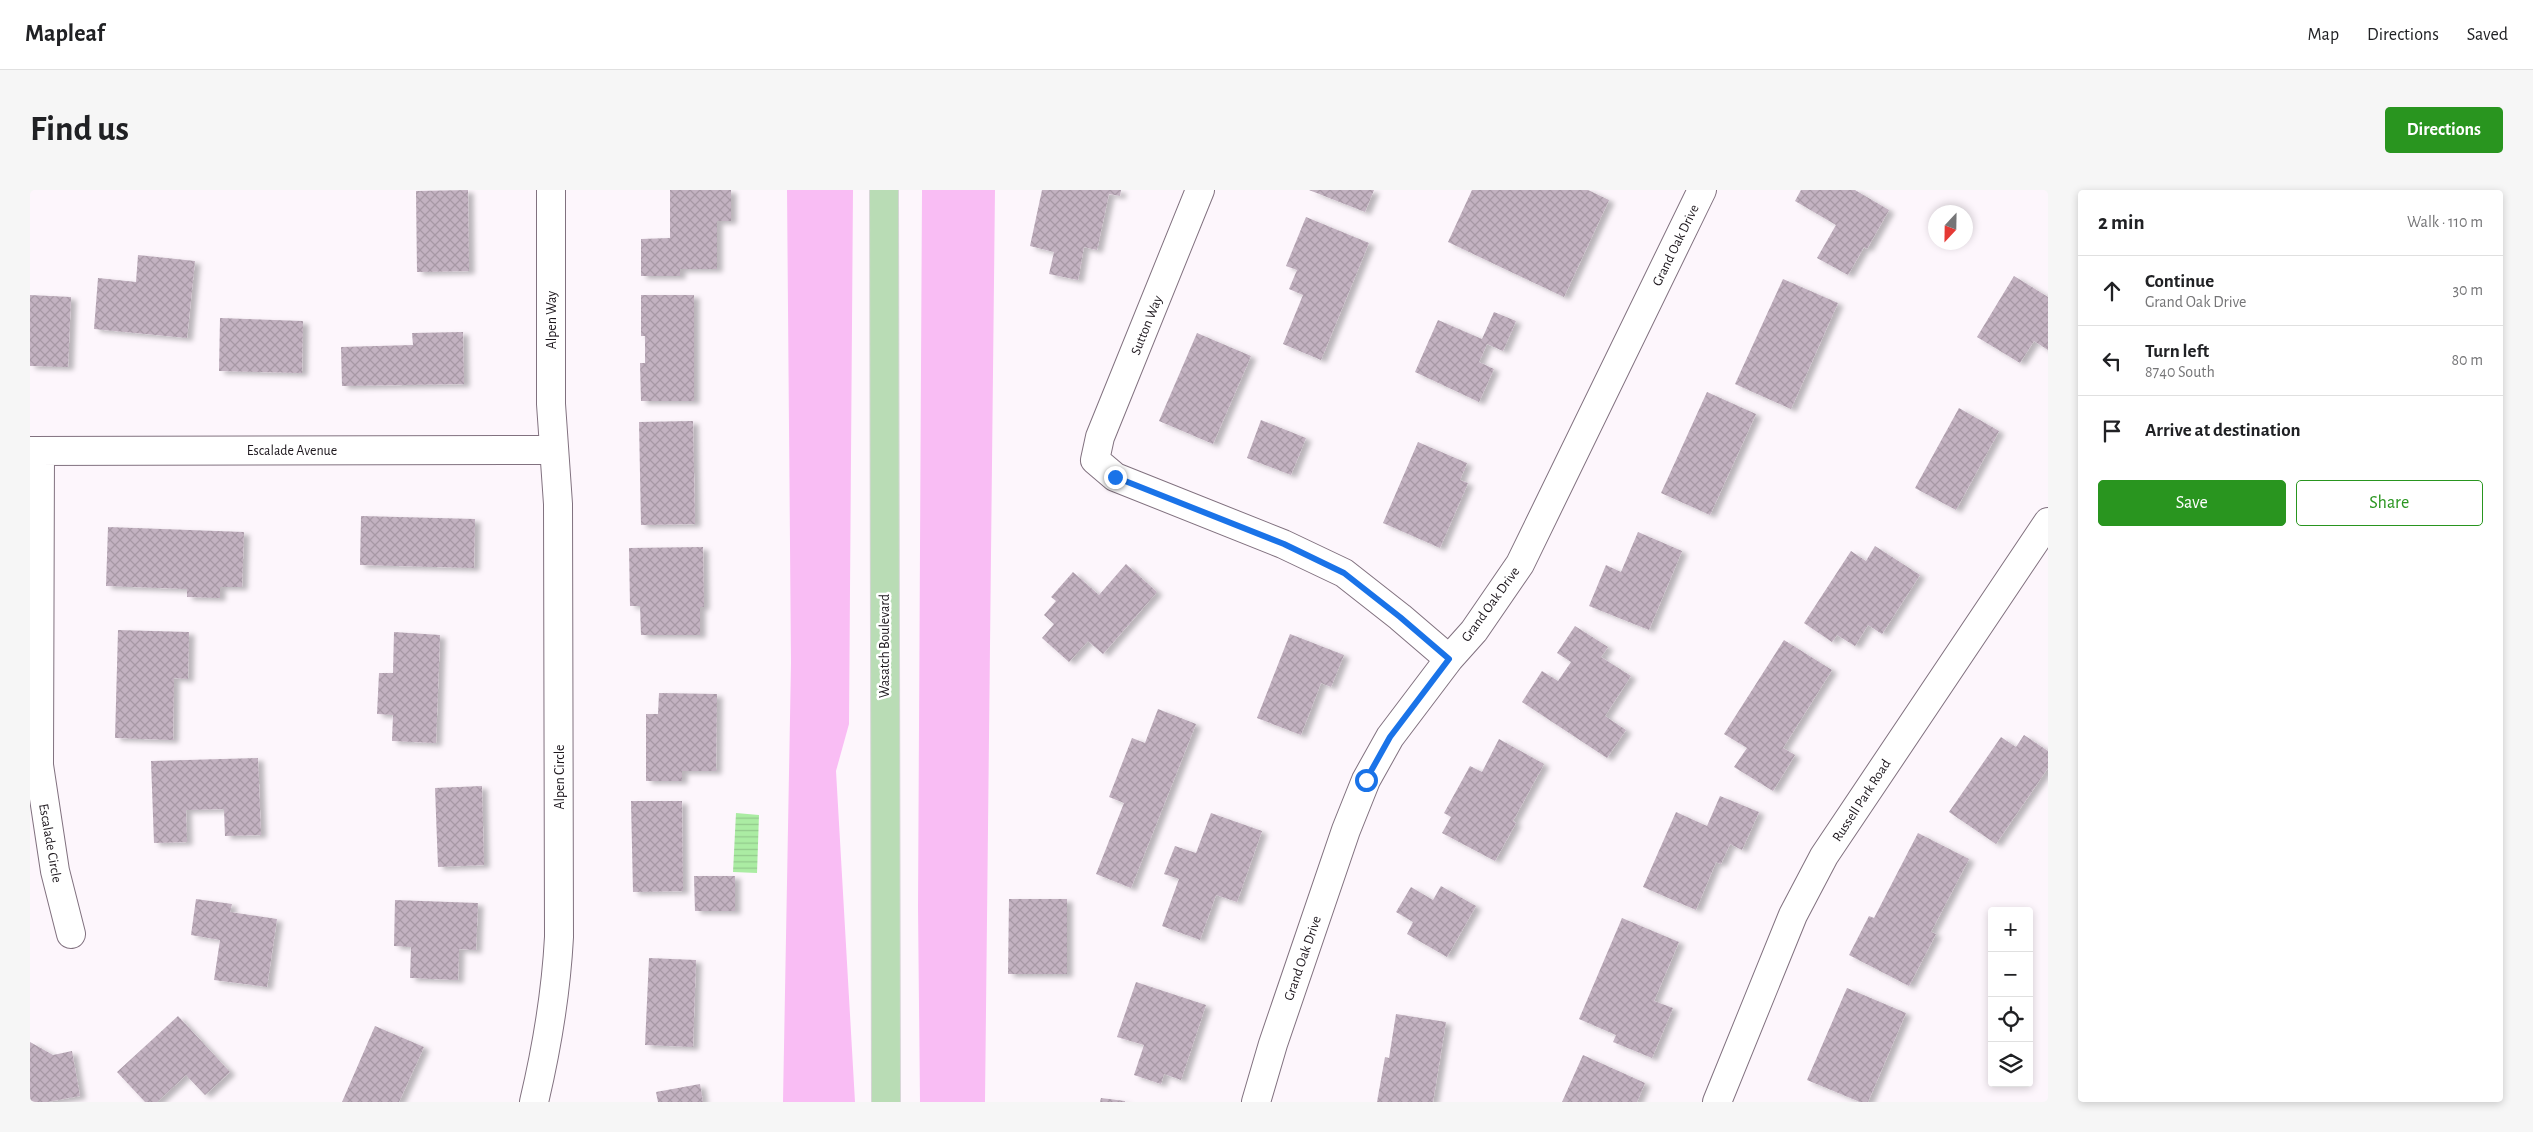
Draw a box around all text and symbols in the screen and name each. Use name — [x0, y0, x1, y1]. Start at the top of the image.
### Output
text: Mapleaf — [25, 22, 105, 46]
text: Map — [2308, 26, 2339, 44]
text: Directions — [2367, 26, 2439, 44]
text: Saved — [2467, 26, 2508, 44]
button: Directions — [2385, 107, 2503, 153]
text: Find us — [30, 112, 129, 147]
street label: Grand Oak Drive — [1650, 202, 1702, 288]
north arrow — [1928, 205, 1973, 250]
text: 2 min — [2098, 212, 2145, 233]
text: Walk · 110 m — [2407, 214, 2483, 230]
text: Continue — [2145, 272, 2214, 291]
icon: ahead — [2098, 277, 2126, 305]
text: 30 m — [2453, 282, 2483, 298]
street label: Alpen Way — [545, 291, 559, 349]
street label: Sutton Way — [1129, 294, 1165, 357]
text: Grand Oak Drive — [2145, 294, 2246, 310]
text: Turn left — [2145, 342, 2209, 361]
icon: left — [2098, 347, 2126, 375]
text: 80 m — [2452, 352, 2483, 368]
text: 8740 South — [2145, 364, 2215, 380]
icon: arrive — [2098, 417, 2126, 445]
text: Arrive at destination — [2145, 421, 2301, 440]
street label: Escalade Avenue — [247, 444, 337, 458]
route end — [1104, 466, 1127, 489]
button: Save — [2098, 480, 2286, 526]
button: Share — [2296, 480, 2483, 526]
street label: Grand Oak Drive — [1459, 565, 1523, 645]
street label: Wasatch Boulevard — [878, 594, 892, 698]
street label: Alpen Circle — [553, 744, 567, 810]
street label: Russell Park Road — [1830, 757, 1894, 844]
route start — [1355, 769, 1378, 792]
street label: Escalade Circle — [36, 803, 64, 884]
map controls — [1988, 907, 2033, 1087]
button: + — [1988, 907, 2033, 952]
street label: Grand Oak Drive — [1282, 914, 1324, 1003]
button: − — [1988, 952, 2033, 997]
button: locate — [1988, 997, 2033, 1042]
button: layers — [1988, 1042, 2033, 1087]

